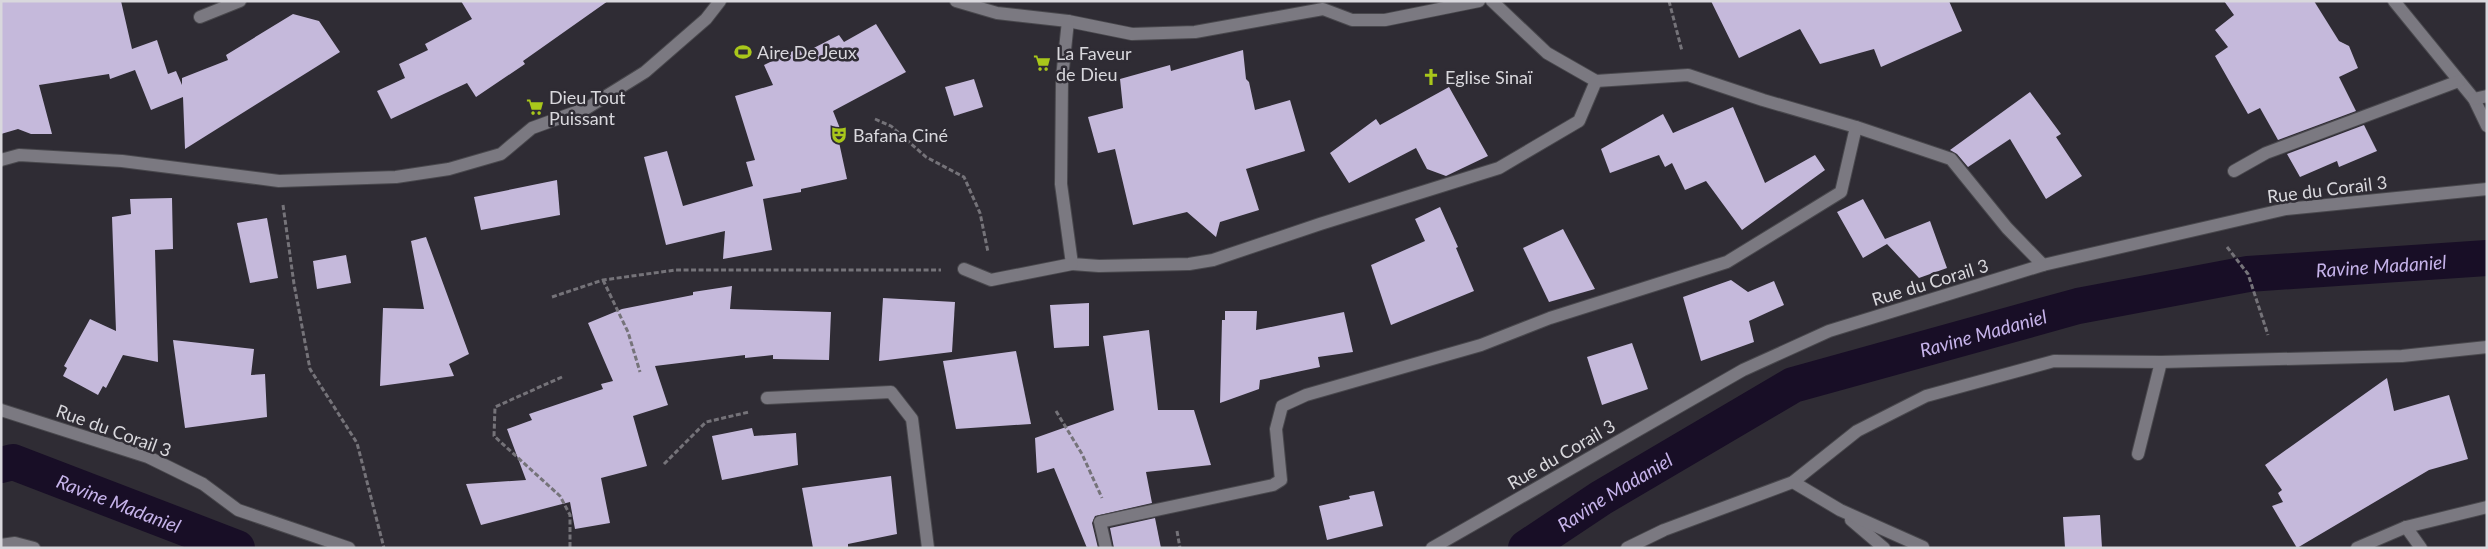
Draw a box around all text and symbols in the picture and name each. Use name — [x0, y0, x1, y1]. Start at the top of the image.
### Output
place label: Aire De Jeux — [757, 41, 857, 63]
sports icon: Aire De Jeux — [733, 42, 753, 62]
place label: La Faveur de Dieu — [1056, 42, 1132, 85]
supermarket icon: La Faveur de Dieu — [1032, 53, 1052, 73]
place label: Eglise Sinaï — [1445, 66, 1533, 88]
church icon: Eglise Sinaï — [1421, 67, 1441, 87]
place label: Dieu Tout Puissant — [549, 86, 626, 129]
supermarket icon: Dieu Tout Puissant — [525, 97, 545, 117]
place label: Bafana Ciné — [853, 124, 948, 146]
theatre icon: Bafana Ciné — [829, 125, 849, 145]
street label: Rue du Corail 3 — [2266, 171, 2388, 207]
water label: Ravine Madaniel — [2315, 249, 2447, 281]
street label: Rue du Corail 3 — [1869, 254, 1991, 310]
water label: Ravine Madaniel — [1917, 304, 2049, 361]
street label: Rue du Corail 3 — [53, 399, 175, 461]
street label: Rue du Corail 3 — [1503, 414, 1619, 494]
water label: Ravine Madaniel — [1553, 447, 1676, 536]
water label: Ravine Madaniel — [54, 469, 184, 537]

